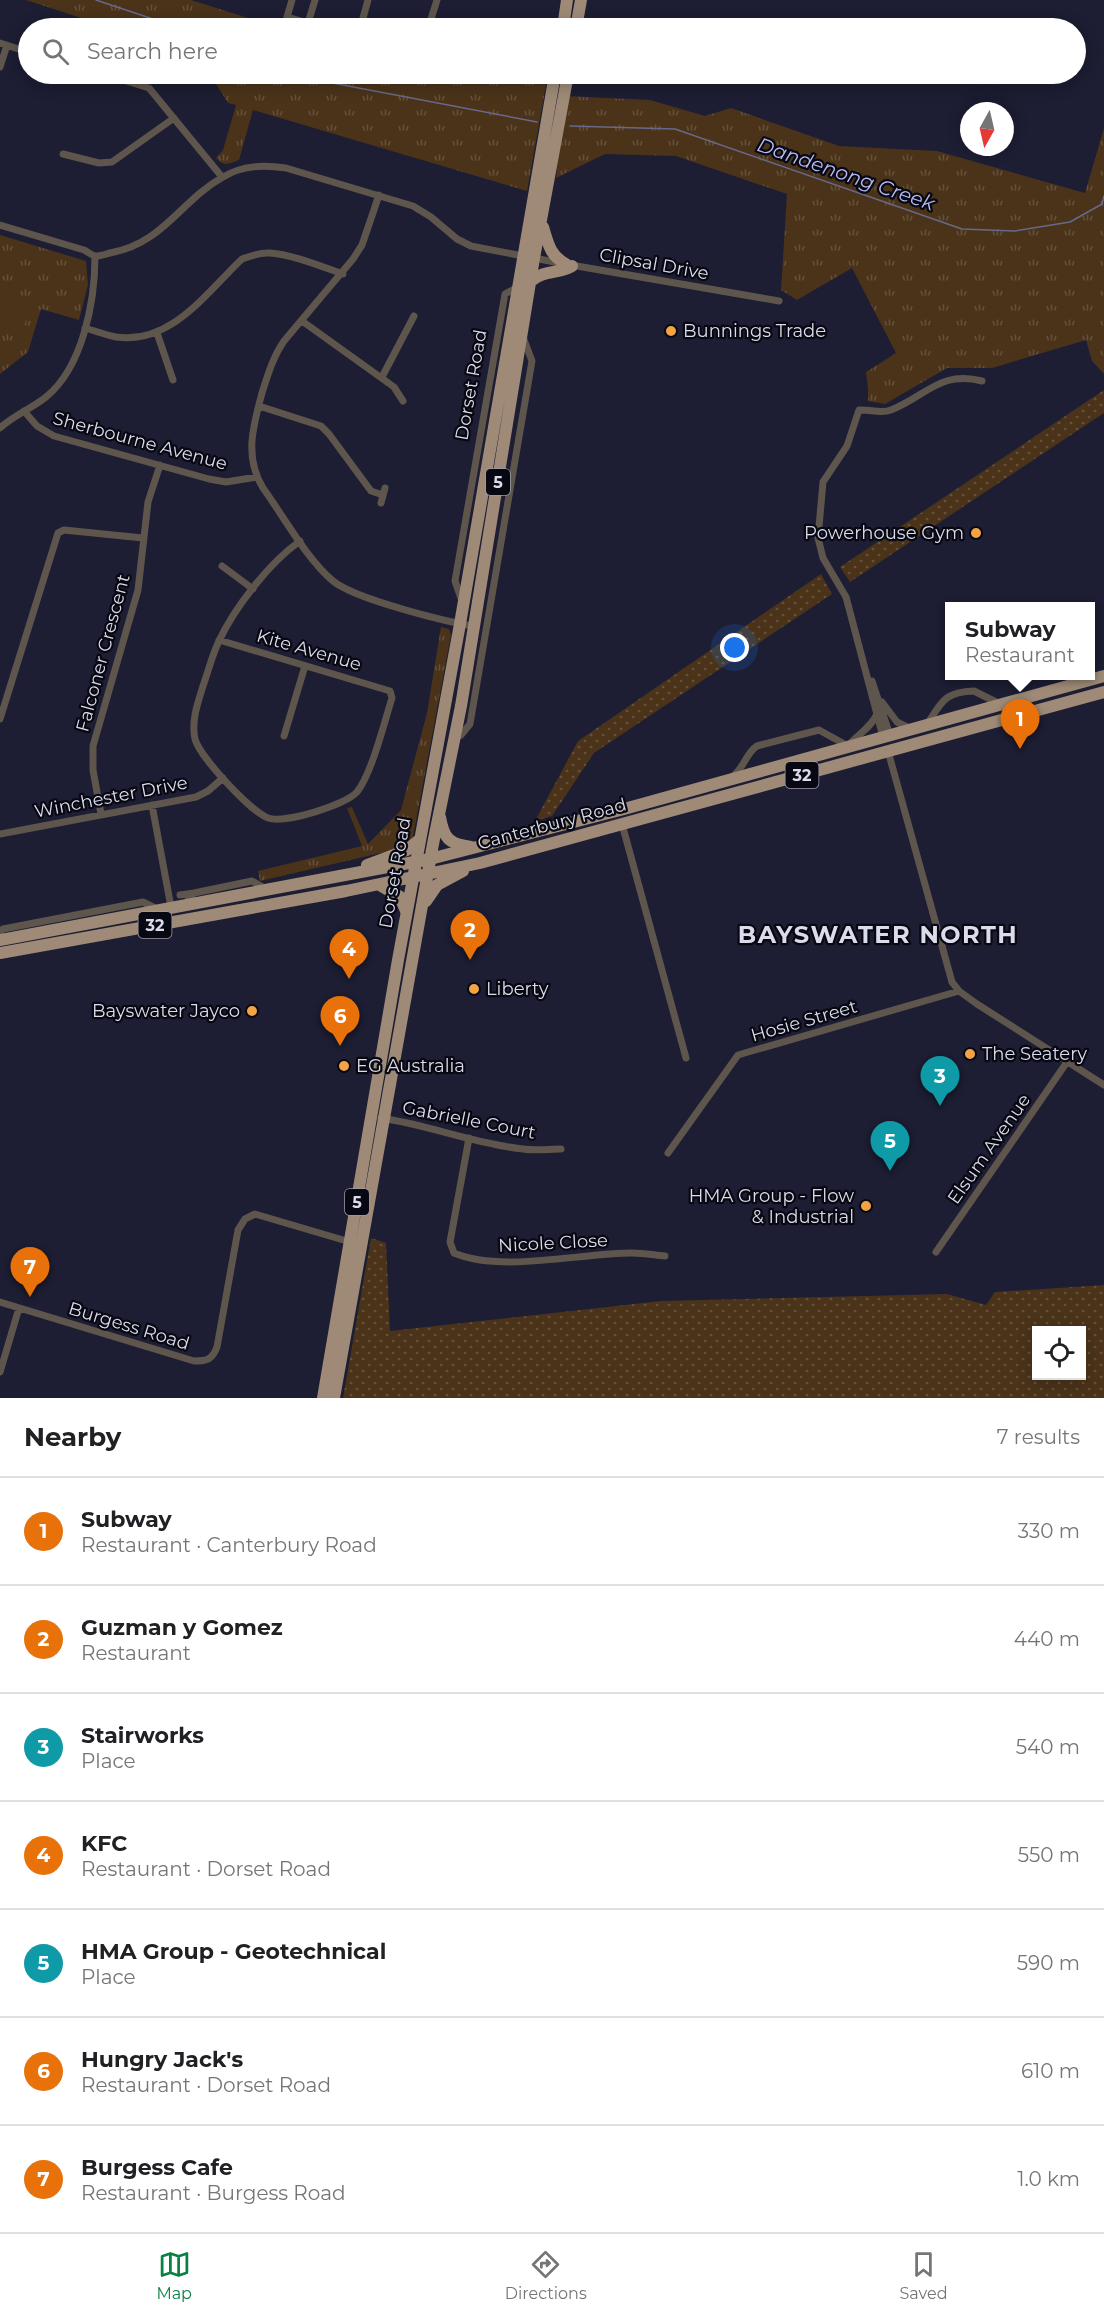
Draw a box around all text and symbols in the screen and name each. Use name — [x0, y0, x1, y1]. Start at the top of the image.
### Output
search box — [18, 18, 1086, 84]
icon: search — [39, 35, 72, 68]
text: Search here — [87, 38, 218, 65]
north arrow — [960, 102, 1014, 156]
water label: Dandenong Creek — [754, 132, 939, 216]
street label: Clipsal Drive — [598, 244, 711, 284]
place label: Bunnings Trade — [683, 320, 826, 342]
marker: Bunnings Trade — [664, 324, 678, 338]
street label: Dorset Road — [450, 328, 492, 442]
street label: Sherbourne Avenue — [50, 407, 230, 475]
road number: 5 — [486, 469, 510, 495]
place label: Powerhouse Gym — [804, 522, 964, 544]
marker: Powerhouse Gym — [969, 526, 983, 540]
street label: Falconer Crescent — [71, 572, 135, 734]
popup — [945, 602, 1095, 680]
text: Subway — [965, 616, 1056, 643]
street label: Kite Avenue — [254, 625, 364, 675]
your location — [720, 633, 749, 662]
text: Restaurant — [965, 643, 1075, 667]
pin: 1 — [1000, 700, 1040, 749]
road number: 32 — [786, 762, 818, 788]
street label: Winchester Drive — [33, 771, 190, 823]
street label: Canterbury Road — [475, 794, 629, 854]
street label: Dorset Road — [374, 816, 416, 930]
pin: 2 — [450, 910, 490, 960]
road number: 32 — [138, 912, 172, 938]
district label: BAYSWATER NORTH — [738, 920, 1018, 949]
pin: 4 — [330, 930, 368, 979]
place label: Liberty — [486, 978, 549, 1000]
marker: Liberty — [467, 982, 481, 996]
street label: Hosie Street — [748, 995, 860, 1047]
pin: 6 — [320, 996, 360, 1046]
place label: Bayswater Jayco — [92, 1000, 240, 1022]
marker: Bayswater Jayco — [245, 1004, 259, 1018]
place label: The Seatery — [982, 1043, 1087, 1065]
marker: The Seatery — [963, 1047, 977, 1061]
place label: EG Australia — [356, 1055, 465, 1077]
pin: 3 — [920, 1056, 960, 1106]
marker: EG Australia — [337, 1059, 351, 1073]
street label: Elsum Avenue — [943, 1090, 1035, 1208]
street label: Gabrielle Court — [400, 1096, 538, 1144]
pin: 5 — [870, 1122, 910, 1171]
place label: HMA Group - Flow & Industrial — [689, 1185, 854, 1228]
road number: 5 — [345, 1189, 369, 1215]
marker: HMA Group - Flow & Industrial — [859, 1199, 873, 1213]
street label: Nicole Close — [498, 1229, 608, 1257]
pin: 7 — [10, 1248, 50, 1297]
street label: Burgess Road — [66, 1297, 192, 1355]
map controls — [1032, 1326, 1086, 1380]
button: locate — [1032, 1326, 1086, 1380]
text: Nearby — [24, 1421, 121, 1453]
text: 7 results — [997, 1425, 1080, 1449]
text: Subway — [81, 1506, 172, 1533]
text: 1 — [40, 1519, 47, 1543]
text: 330 m — [1018, 1519, 1080, 1543]
text: Restaurant · Canterbury Road — [81, 1533, 377, 1557]
text: Guzman y Gomez — [81, 1614, 283, 1641]
text: 2 — [38, 1627, 49, 1651]
text: 440 m — [1014, 1627, 1080, 1651]
text: Restaurant — [81, 1641, 191, 1665]
text: Stairworks — [81, 1722, 204, 1749]
text: 3 — [38, 1735, 49, 1759]
text: 540 m — [1016, 1735, 1080, 1759]
text: Place — [81, 1749, 136, 1773]
text: KFC — [81, 1830, 127, 1857]
text: 4 — [37, 1843, 50, 1867]
text: 550 m — [1018, 1843, 1080, 1867]
text: Restaurant · Dorset Road — [81, 1857, 331, 1881]
text: HMA Group - Geotechnical — [81, 1938, 386, 1965]
text: 5 — [38, 1951, 49, 1975]
text: 590 m — [1017, 1951, 1080, 1975]
text: Place — [81, 1965, 136, 1989]
text: Hungry Jack's — [81, 2046, 243, 2073]
text: 6 — [37, 2059, 50, 2083]
text: 610 m — [1021, 2059, 1080, 2083]
text: Restaurant · Dorset Road — [81, 2073, 331, 2097]
text: Burgess Cafe — [81, 2154, 233, 2181]
text: 7 — [37, 2167, 50, 2191]
text: 1.0 km — [1017, 2167, 1080, 2191]
text: Restaurant · Burgess Road — [81, 2181, 346, 2205]
tab: Map — [156, 2248, 192, 2303]
tab: Directions — [505, 2248, 587, 2303]
tab: Saved — [900, 2248, 948, 2303]

